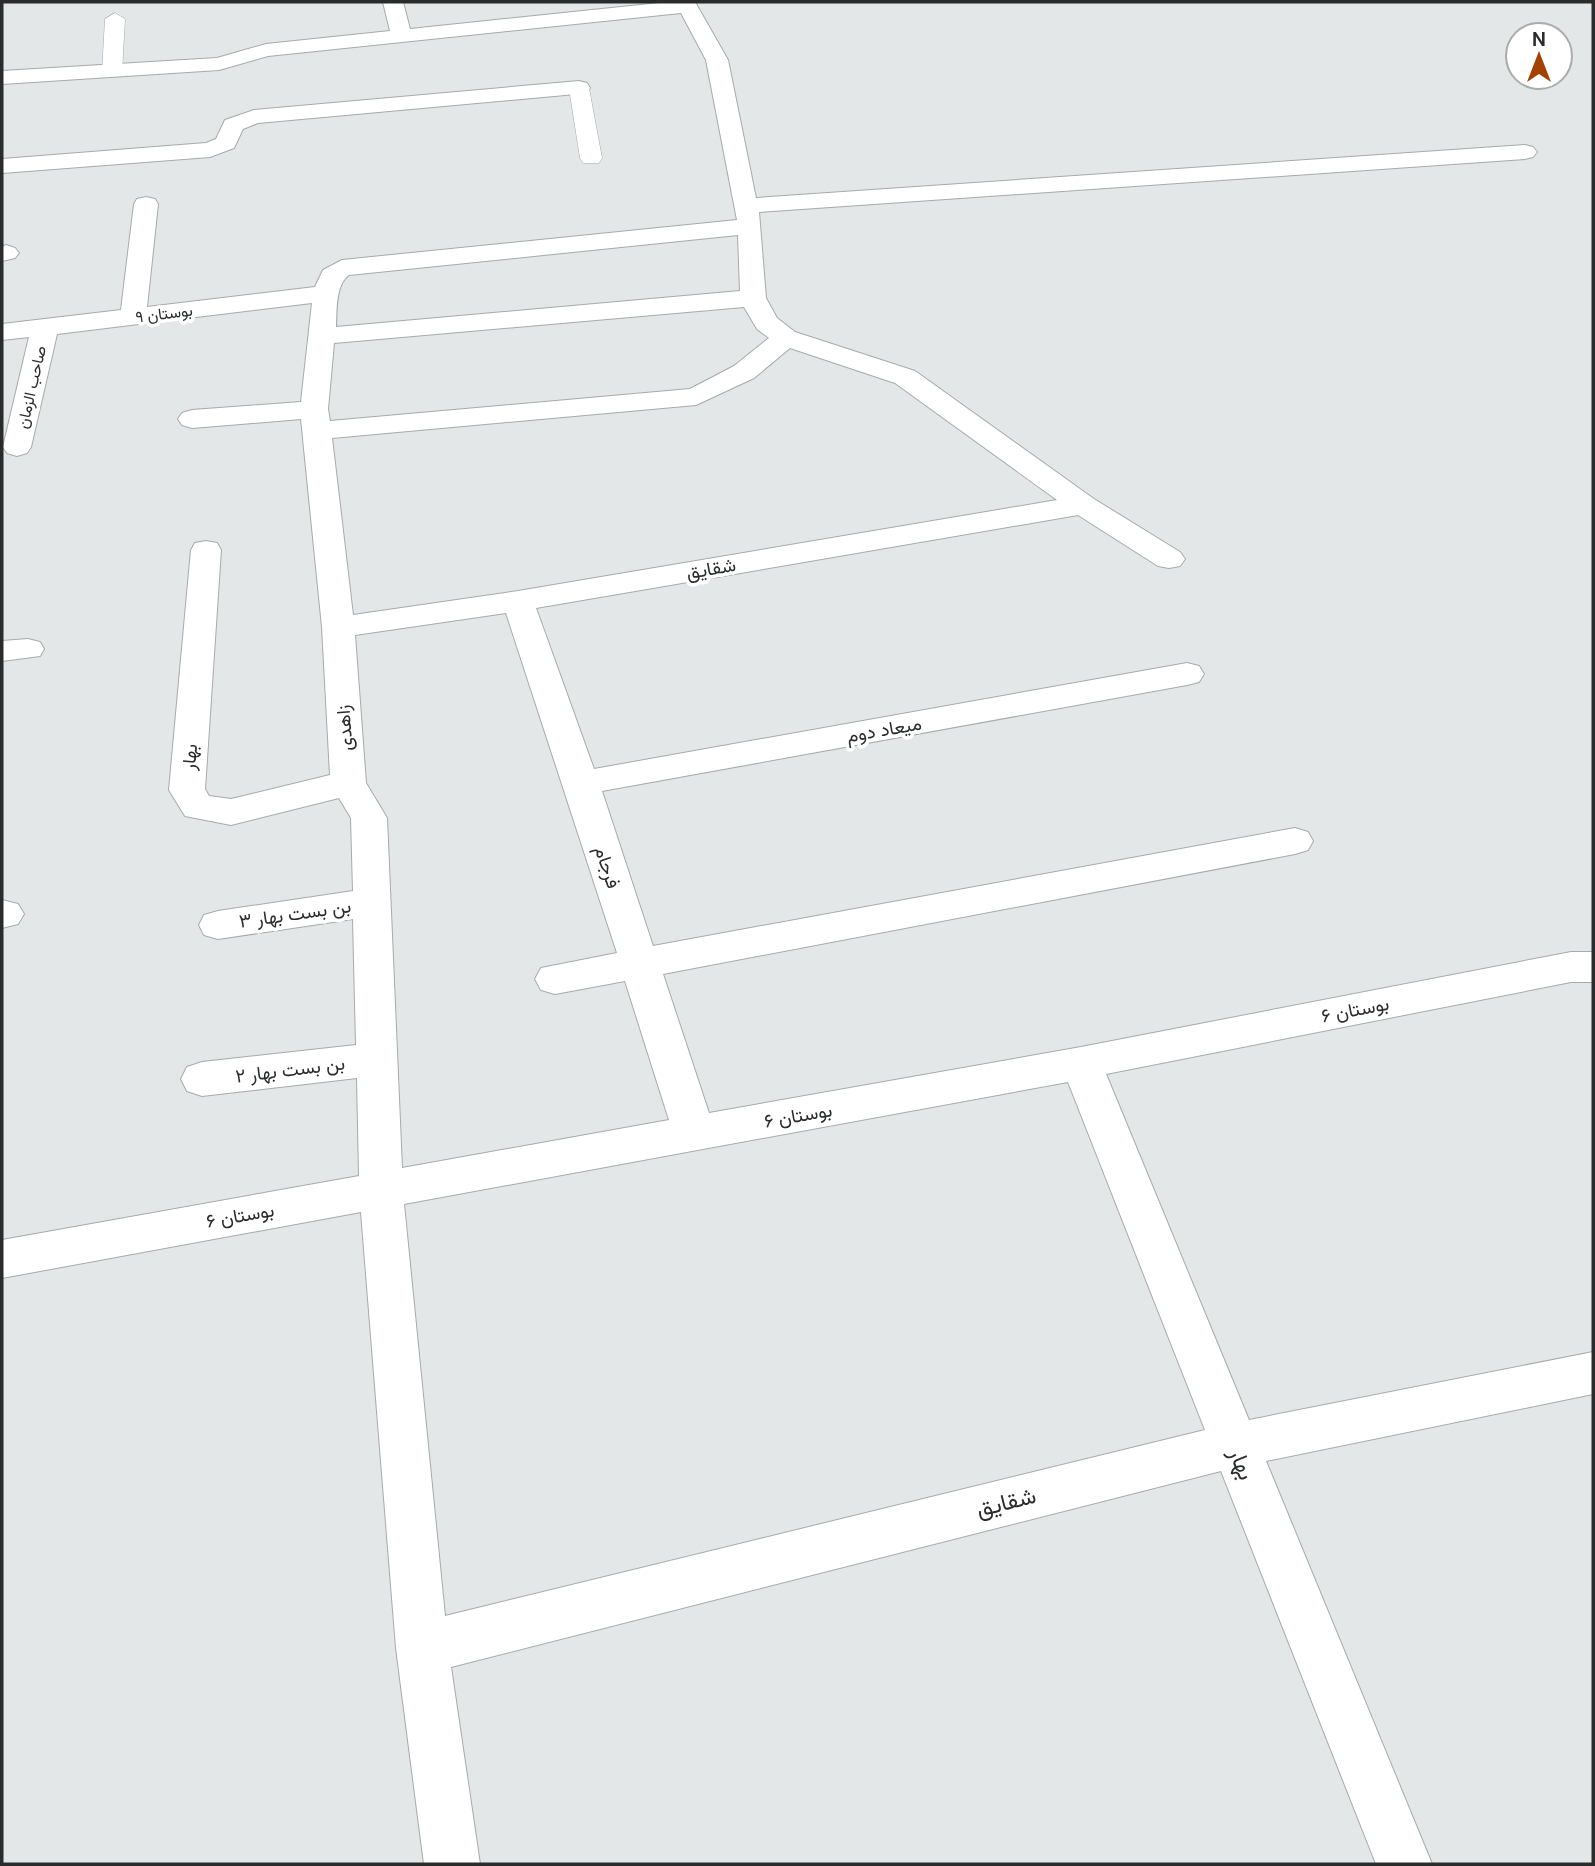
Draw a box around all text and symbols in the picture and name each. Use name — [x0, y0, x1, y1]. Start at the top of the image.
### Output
north arrow — [1504, 21, 1574, 91]
text: N — [1532, 27, 1546, 52]
street label: بوستان ۹ — [134, 300, 194, 327]
street label: صاحب الزمان — [12, 344, 51, 431]
street label: شقایق — [684, 552, 738, 585]
street label: زاهدی — [330, 704, 359, 752]
street label: میعاد دوم — [845, 711, 924, 748]
street label: بهار — [176, 743, 203, 772]
street label: فرجام — [589, 843, 626, 892]
street label: بن بست بهار ۳ — [237, 893, 353, 934]
street label: بوستان ۶ — [1319, 991, 1391, 1028]
street label: بن بست بهار ۲ — [234, 1050, 346, 1089]
street label: بوستان ۶ — [762, 1097, 834, 1134]
street label: بوستان ۶ — [204, 1197, 276, 1234]
street label: بهار — [1222, 1443, 1262, 1485]
street label: شقایق — [973, 1480, 1039, 1524]

